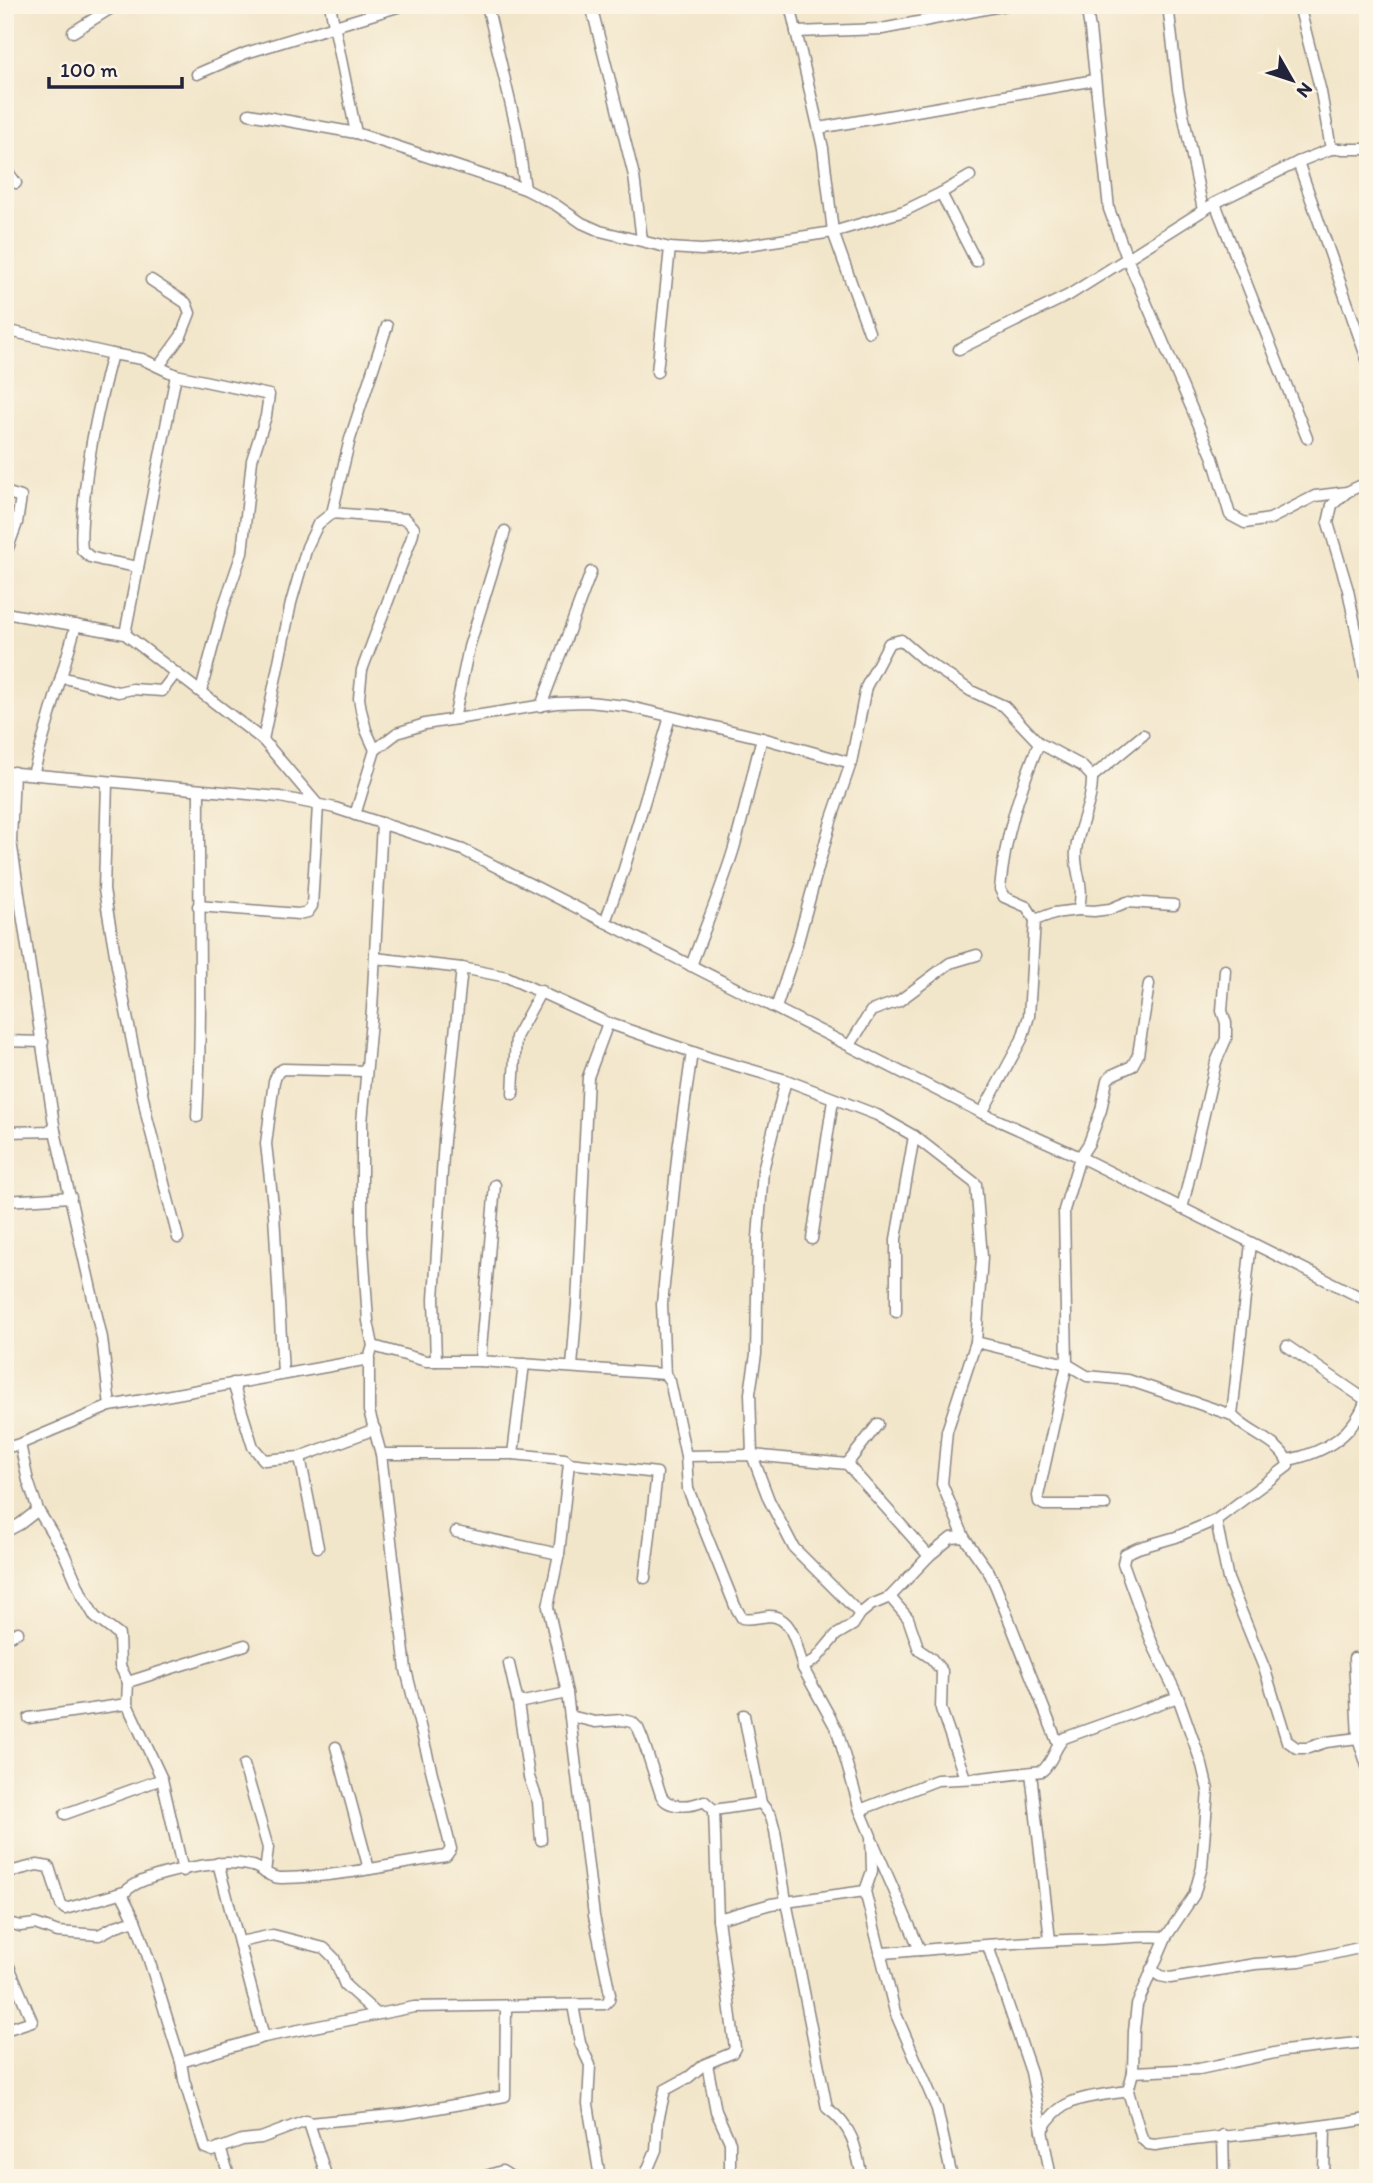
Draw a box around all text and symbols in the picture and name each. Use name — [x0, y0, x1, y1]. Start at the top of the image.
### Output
scale bar — [49, 46, 182, 90]
north arrow — [1258, 46, 1328, 116]
text: 100 m — [60, 57, 118, 82]
text: N — [1292, 78, 1318, 103]

